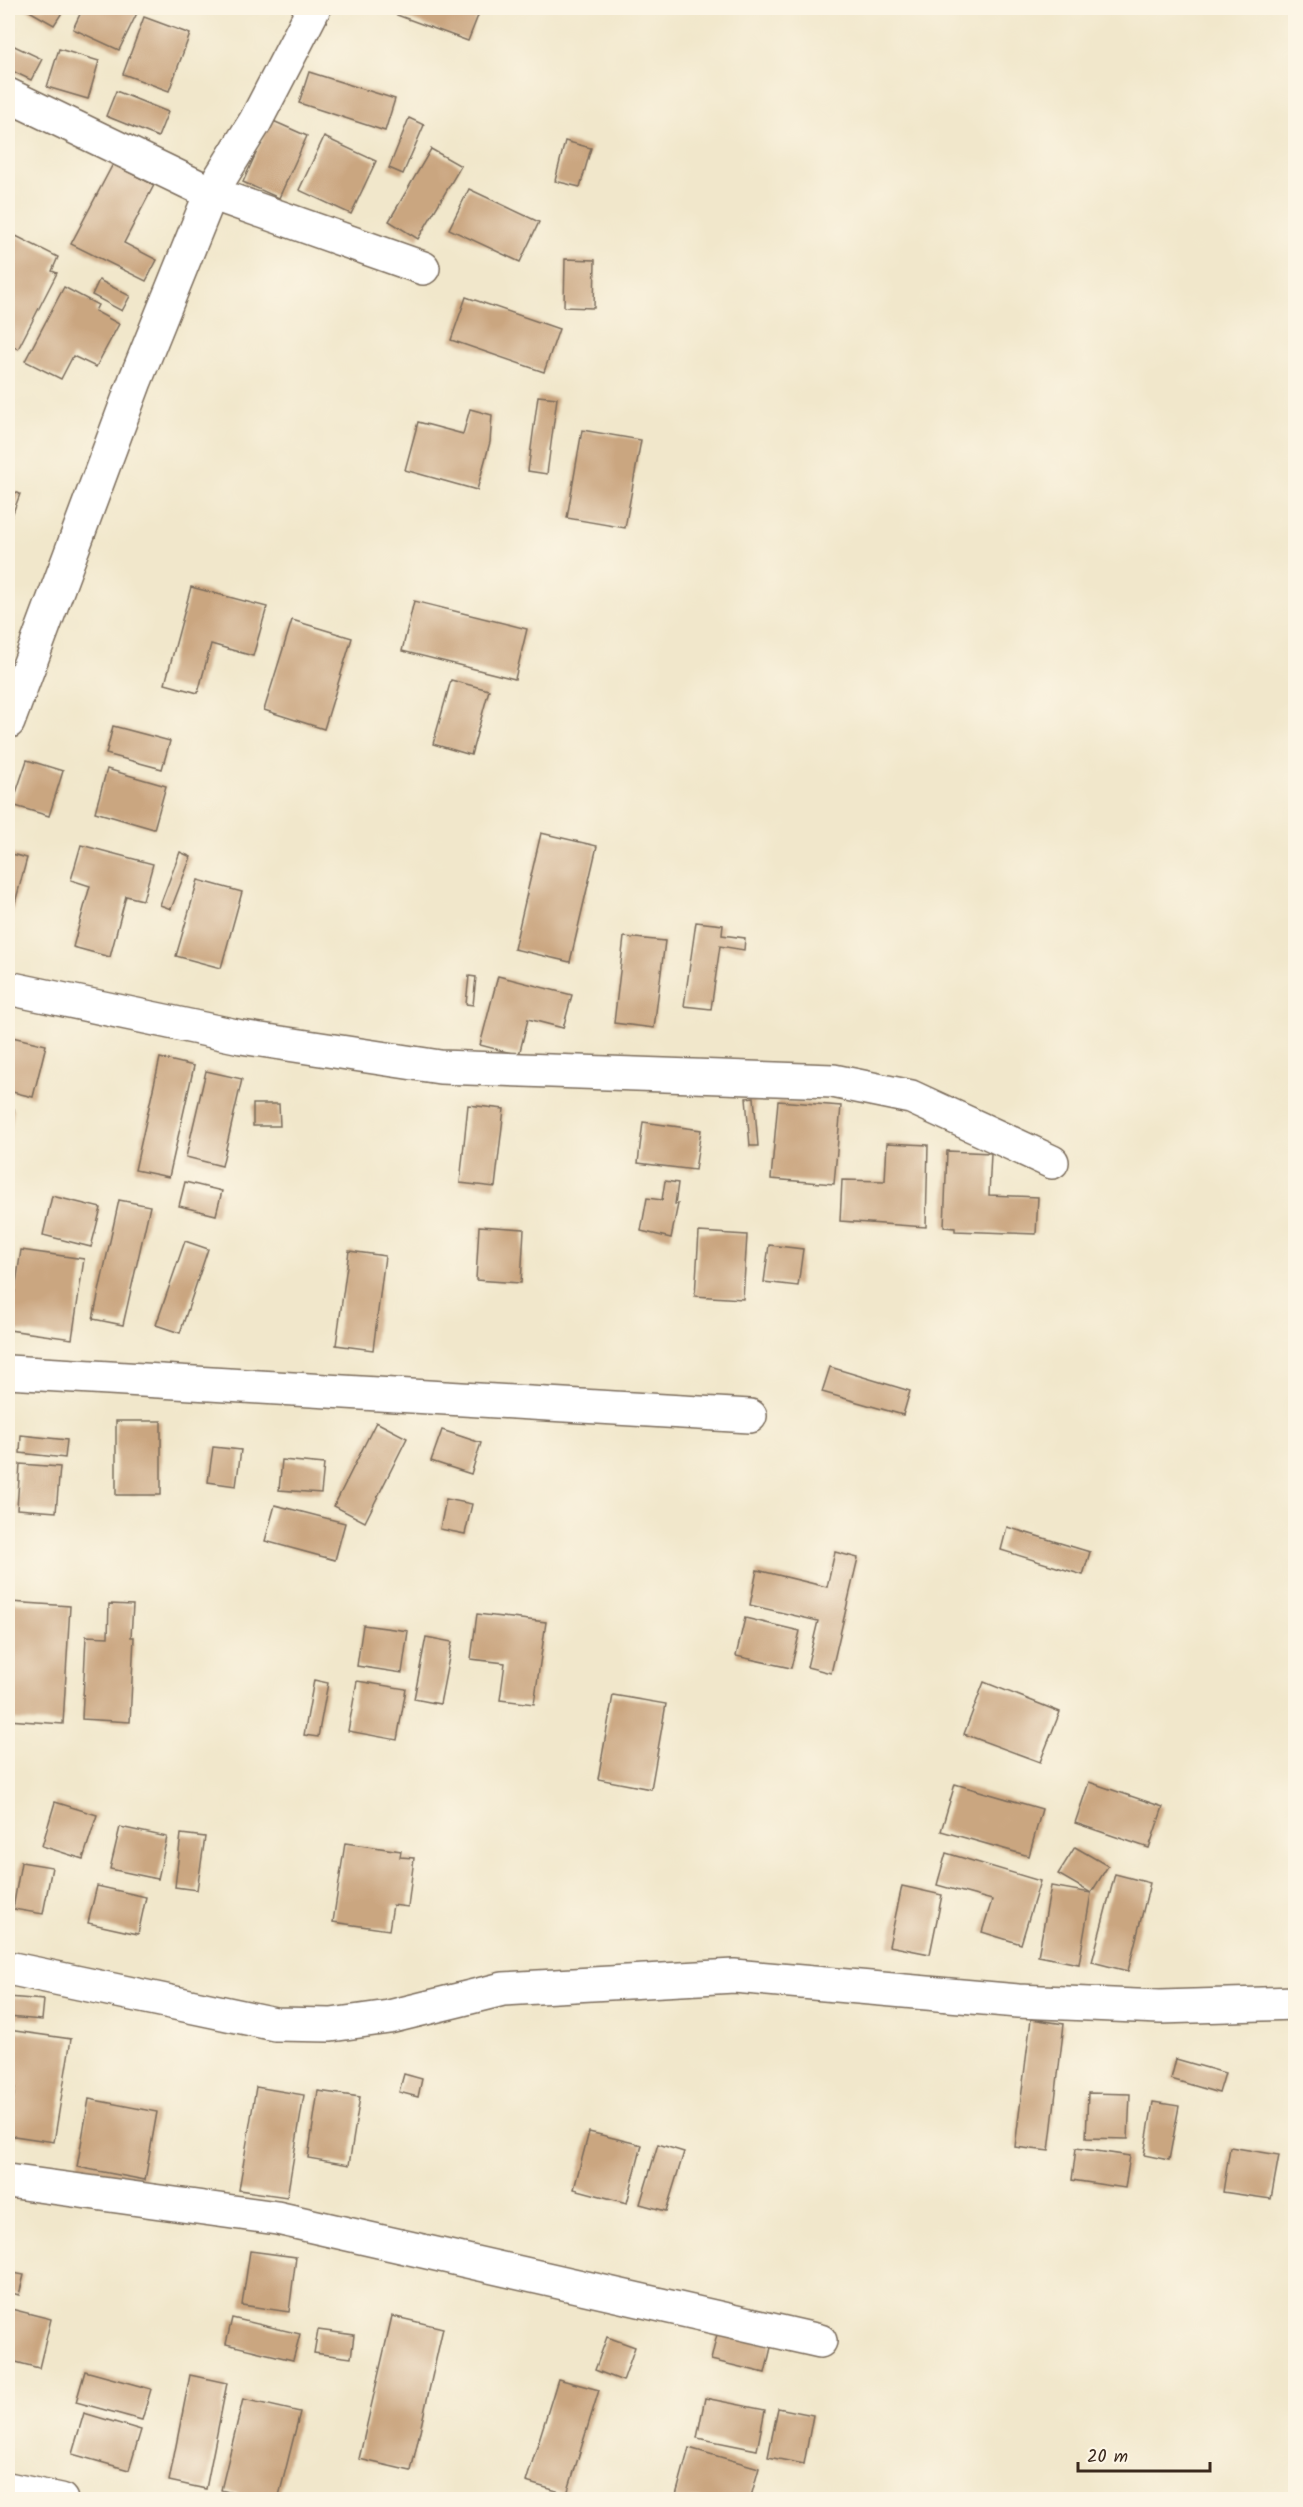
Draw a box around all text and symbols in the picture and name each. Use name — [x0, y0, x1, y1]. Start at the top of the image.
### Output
scale bar — [1078, 2435, 1210, 2473]
text: 20 m — [1087, 2443, 1128, 2472]

